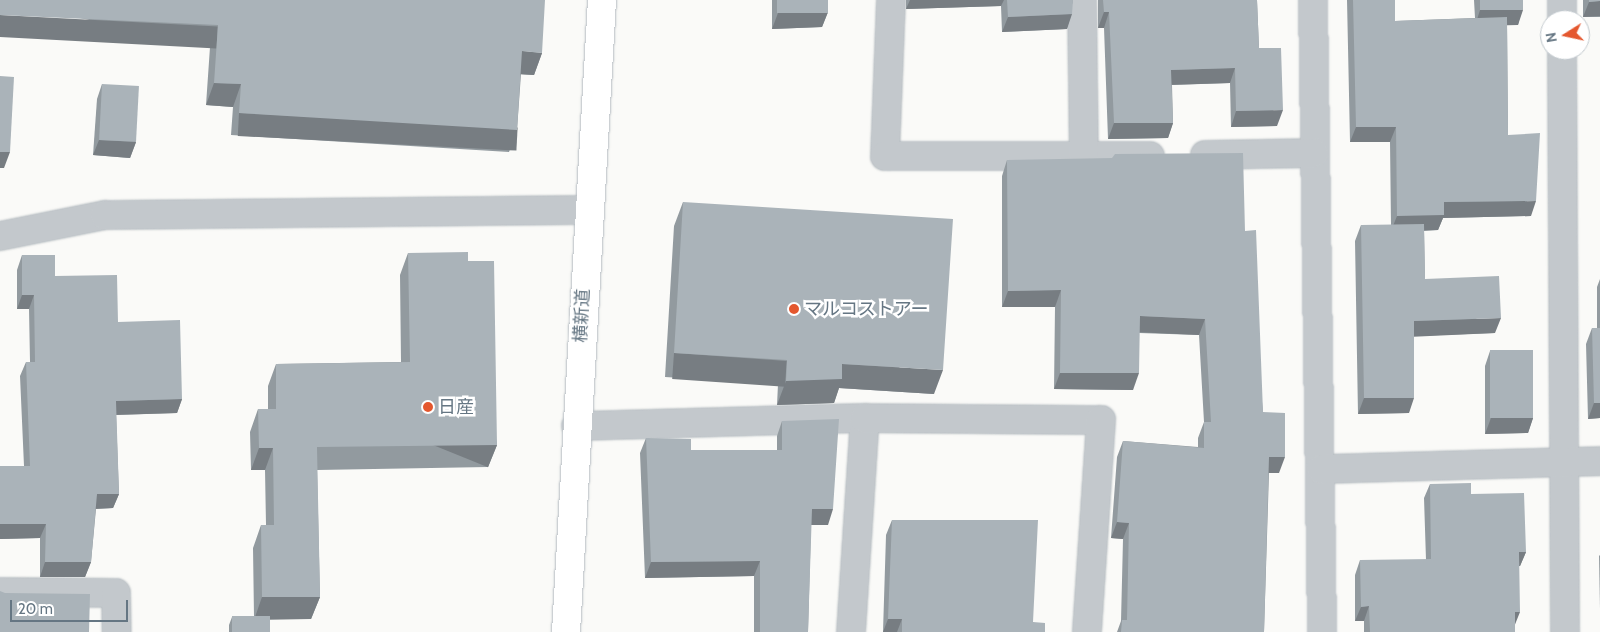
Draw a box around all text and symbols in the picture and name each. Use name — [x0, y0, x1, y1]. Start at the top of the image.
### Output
north arrow — [1540, 10, 1590, 60]
text: N — [1541, 31, 1561, 44]
street label: 横新道 — [570, 288, 594, 344]
place label: マルコストアー — [804, 298, 929, 320]
marker: マルコストアー — [788, 303, 800, 315]
place label: 日産 — [438, 396, 474, 418]
marker: 日産 — [422, 401, 434, 413]
scale bar — [12, 590, 130, 622]
text: 20 m — [18, 600, 53, 618]

